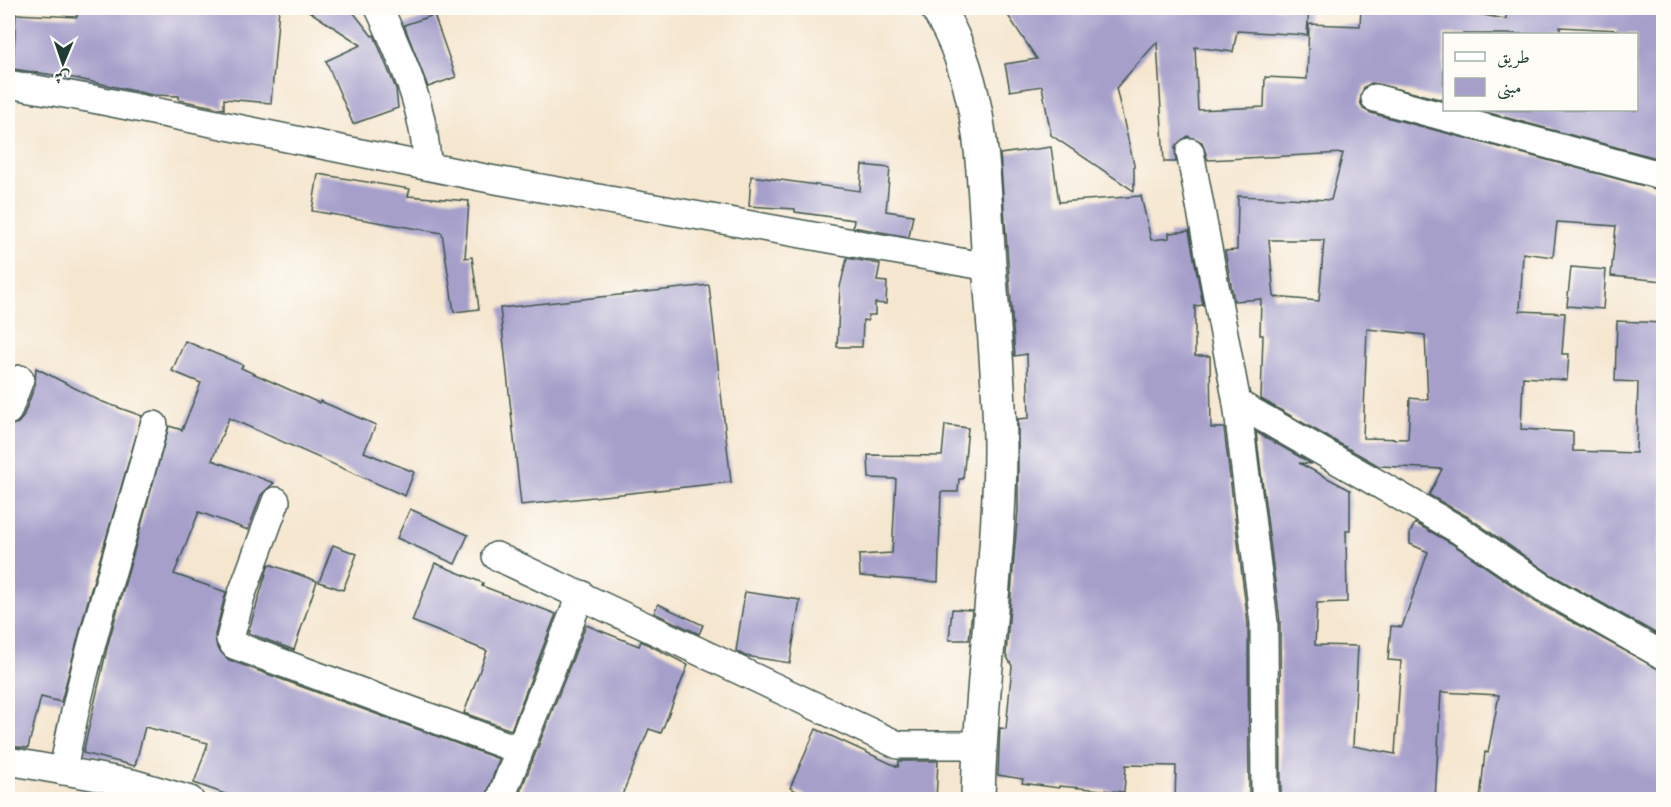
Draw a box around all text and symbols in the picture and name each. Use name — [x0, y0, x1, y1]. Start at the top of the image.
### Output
north arrow — [33, 33, 93, 93]
legend — [1443, 33, 1638, 111]
text: طريق — [1497, 47, 1530, 69]
text: ش — [54, 67, 71, 87]
text: مبنى — [1497, 77, 1522, 100]

